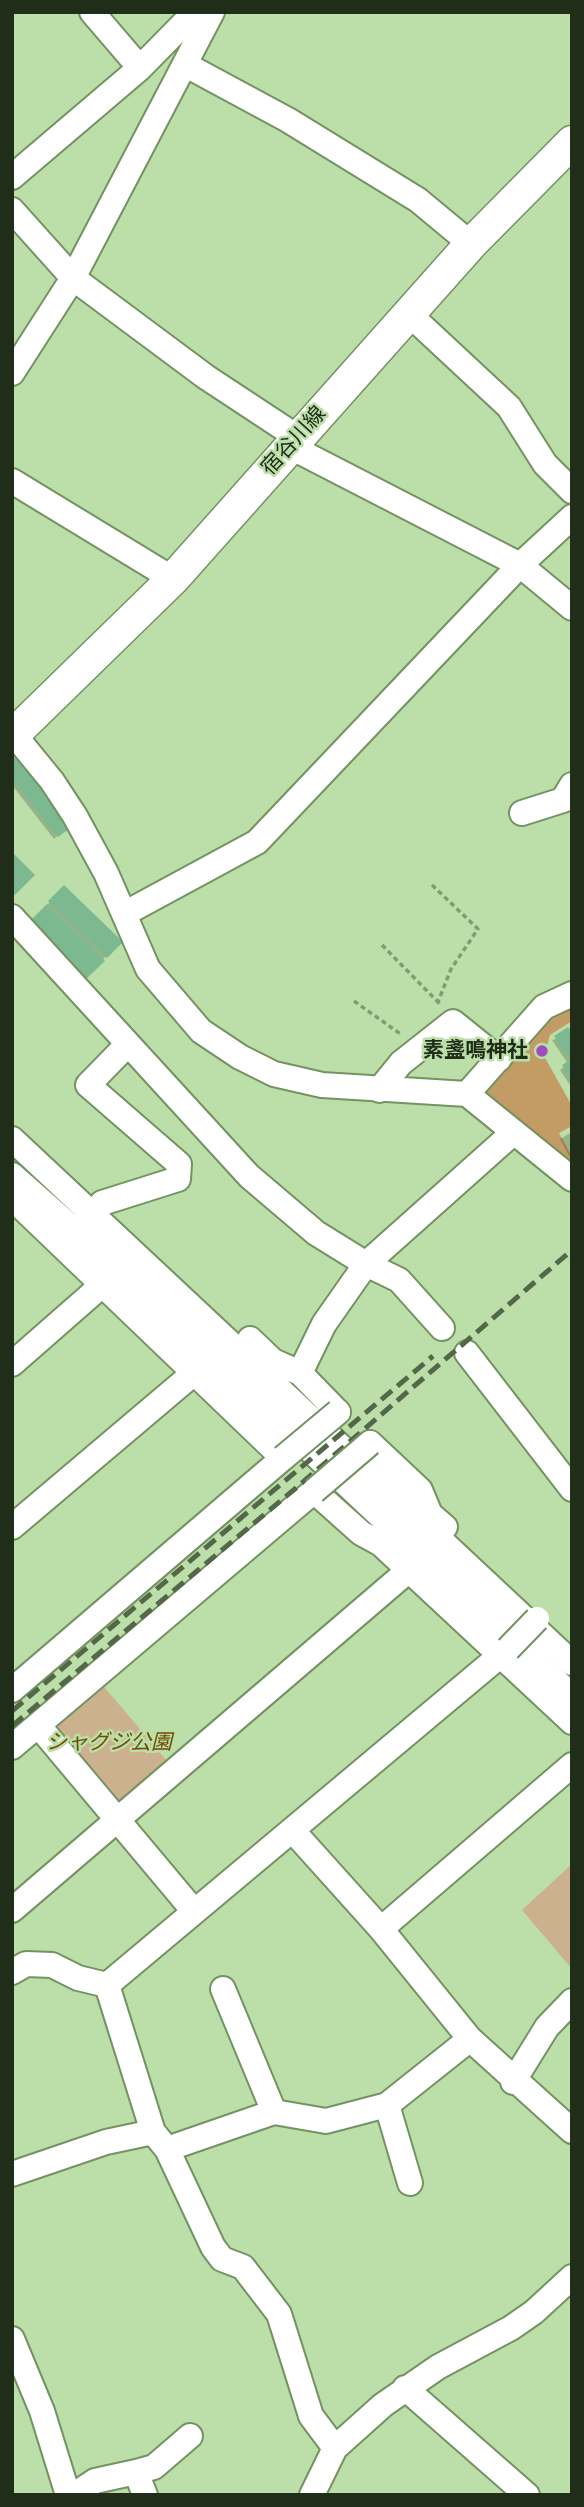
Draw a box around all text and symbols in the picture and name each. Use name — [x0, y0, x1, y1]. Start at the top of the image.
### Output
street label: 宿谷川線 — [257, 401, 331, 481]
place label: 素盞鳴神社 — [423, 1038, 528, 1064]
marker: 素盞鳴神社 — [534, 1043, 550, 1059]
park label: シャグジ公園 — [46, 1730, 172, 1756]

